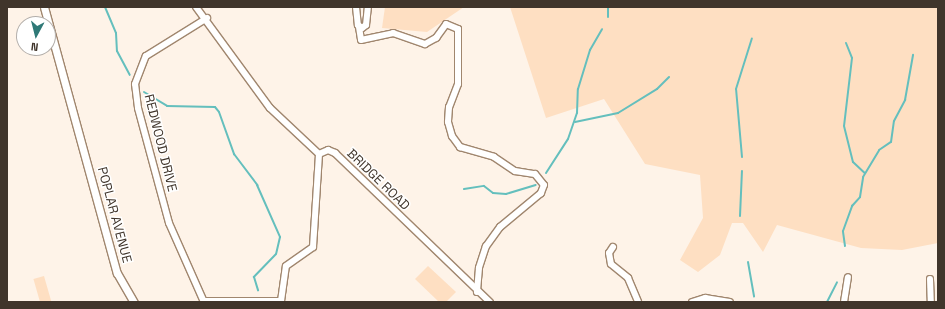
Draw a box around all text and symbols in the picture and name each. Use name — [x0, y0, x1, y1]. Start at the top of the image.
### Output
north arrow — [16, 16, 56, 56]
text: N — [30, 40, 39, 54]
street label: REDWOOD DRIVE — [140, 93, 180, 193]
street label: BRIDGE ROAD — [343, 146, 413, 214]
street label: POPLAR AVENUE — [94, 165, 134, 265]

